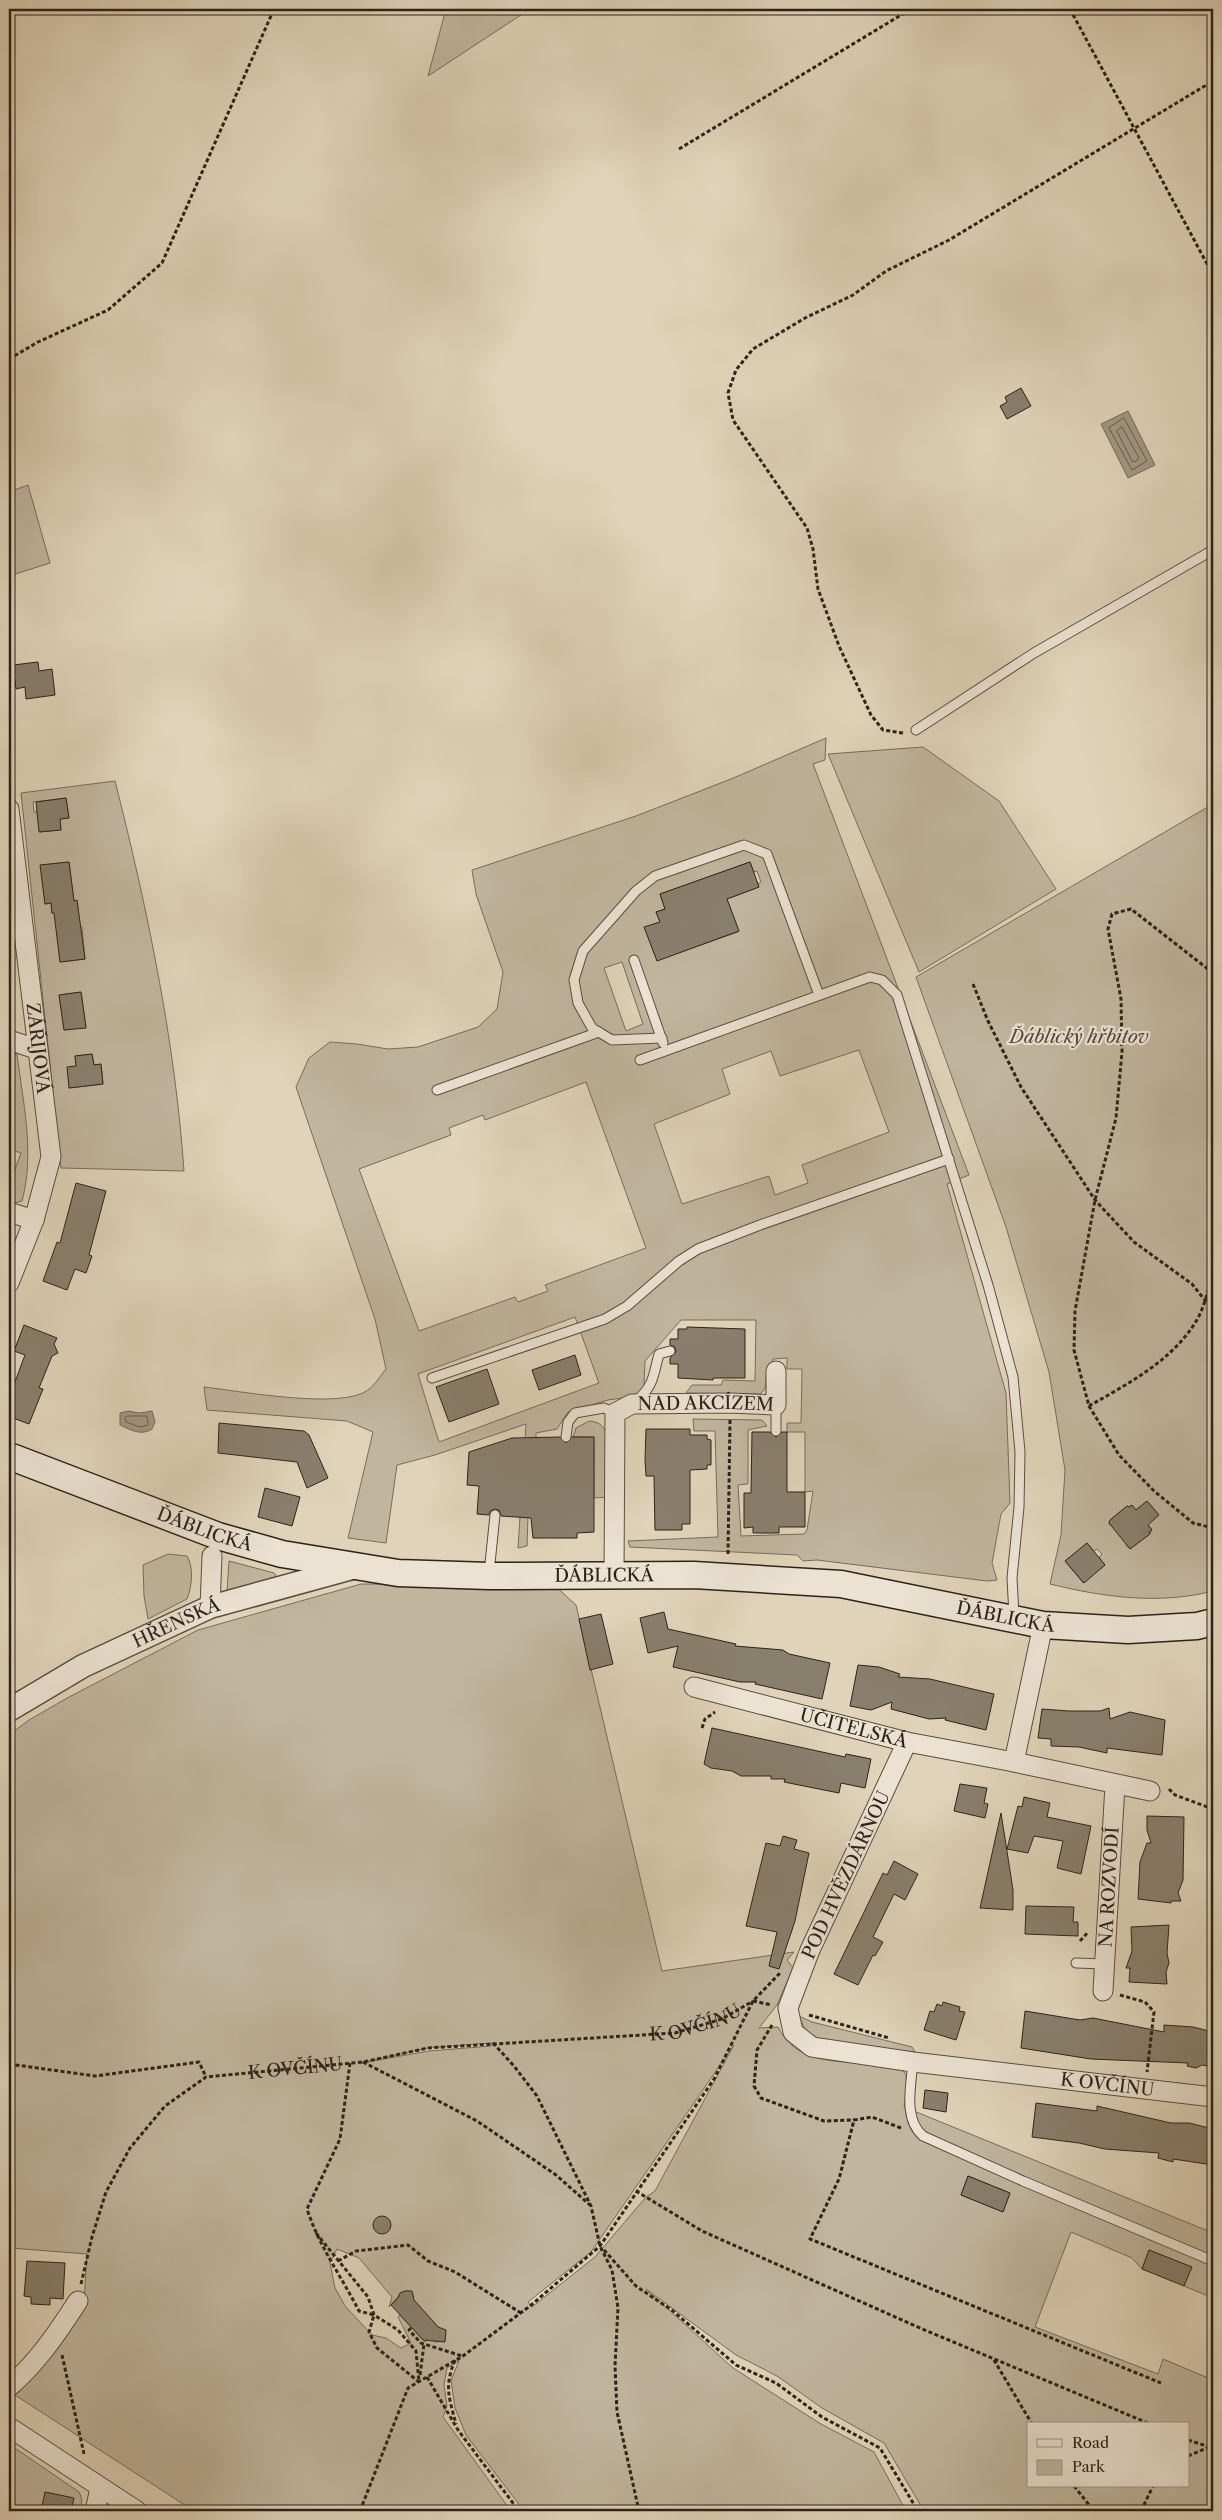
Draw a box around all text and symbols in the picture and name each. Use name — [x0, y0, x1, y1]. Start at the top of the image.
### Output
street label: ZÁŘIJOVÁ — [21, 1002, 55, 1096]
park label: Ďáblický hřbitov — [1007, 1025, 1149, 1048]
street label: NAD AKCÍZEM — [637, 1391, 774, 1416]
street label: ĎÁBLICKÁ — [154, 1501, 256, 1556]
street label: ĎÁBLICKÁ — [554, 1563, 655, 1587]
street label: HŘENSKÁ — [129, 1593, 223, 1652]
street label: ĎÁBLICKÁ — [955, 1595, 1056, 1637]
street label: UČITELSKÁ — [798, 1704, 911, 1753]
street label: POD HVĚZDÁRNOU — [796, 1786, 895, 1963]
street label: NA ROZVODÍ — [1095, 1826, 1124, 1948]
street label: K OVČÍNU — [649, 1999, 745, 2046]
street label: K OVČÍNU — [247, 2053, 343, 2084]
street label: K OVČÍNU — [1059, 2068, 1156, 2101]
legend — [1027, 2422, 1190, 2488]
text: Road — [1072, 2433, 1109, 2452]
text: Park — [1072, 2457, 1106, 2476]

